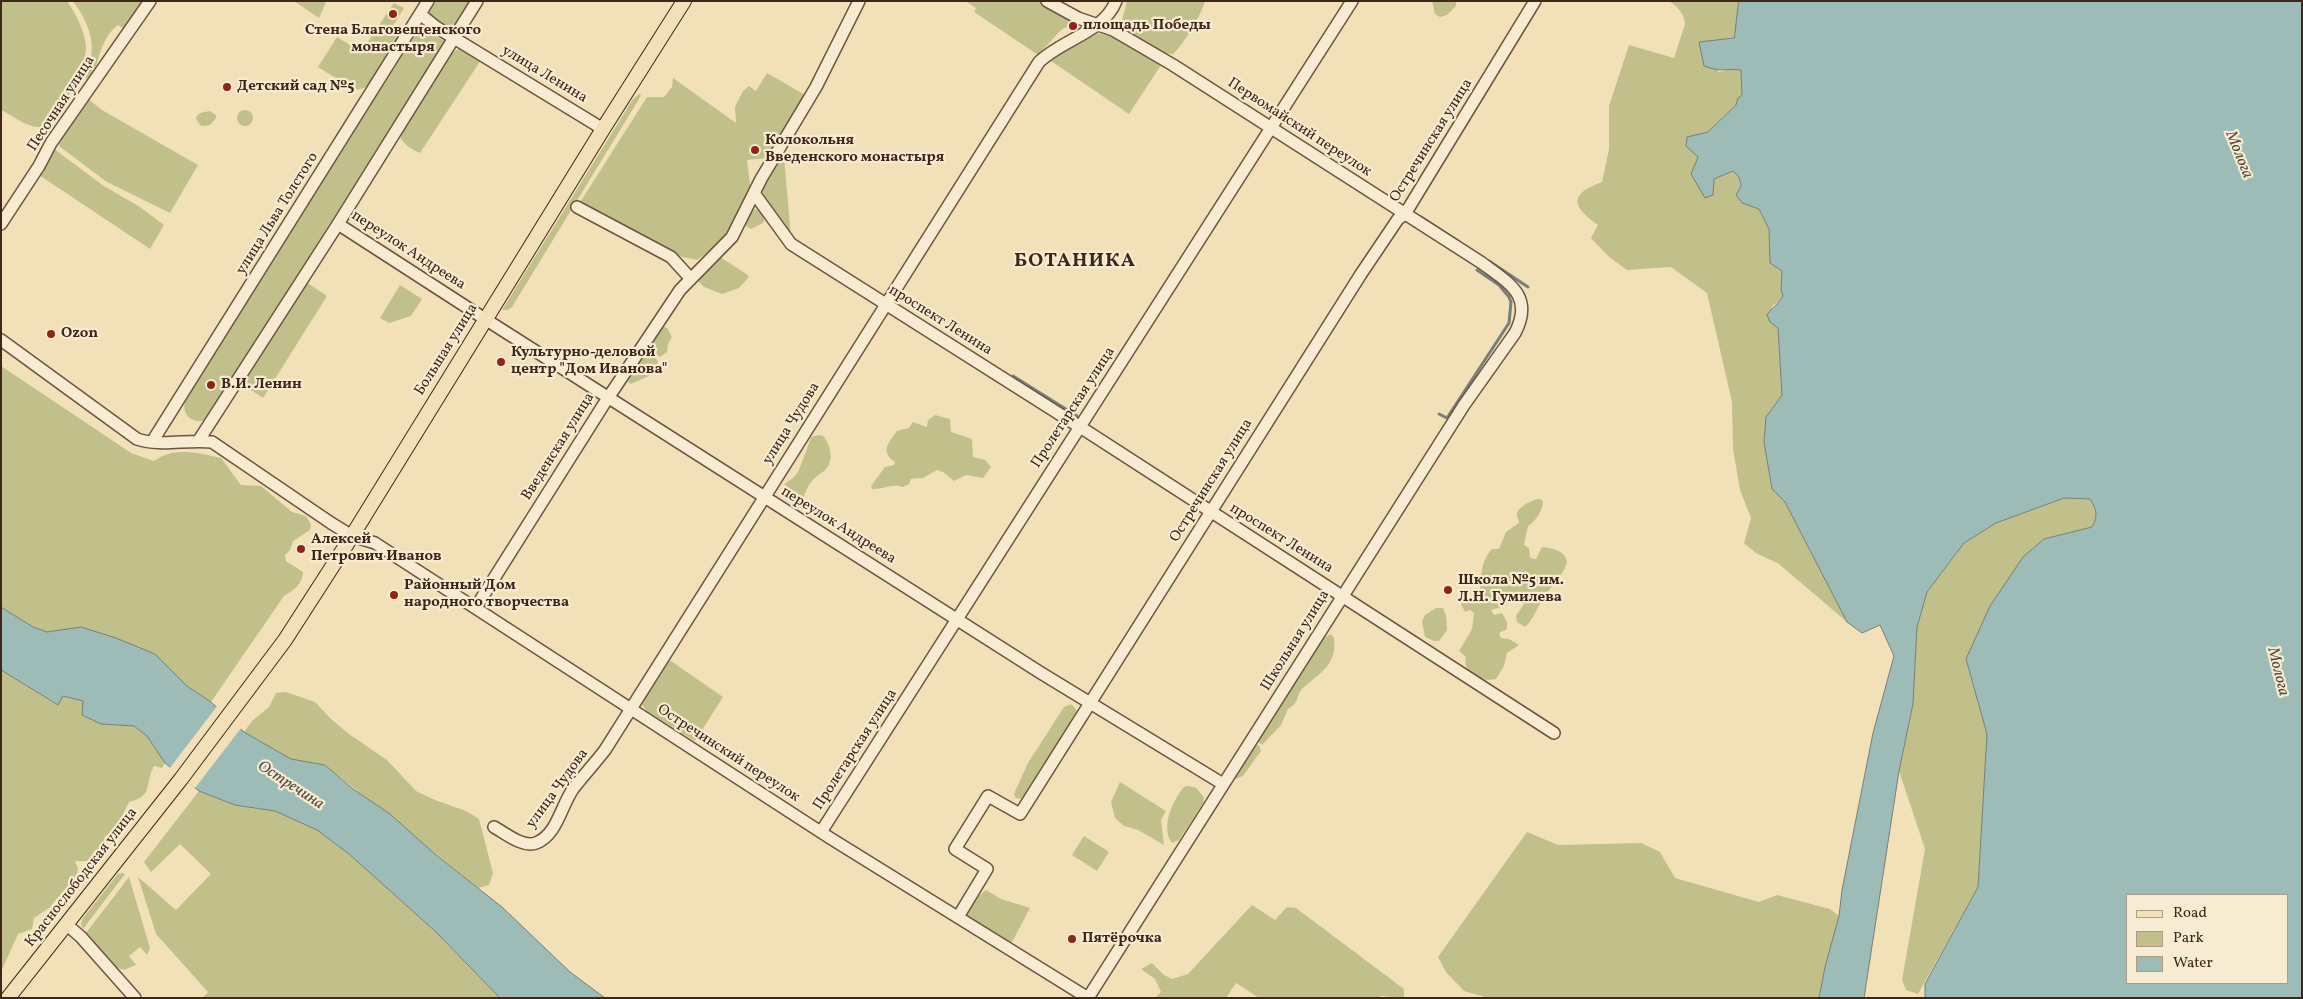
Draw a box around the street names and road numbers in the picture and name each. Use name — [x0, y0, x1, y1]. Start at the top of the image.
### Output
street label: улица Ленина — [498, 42, 590, 108]
street label: Песочная улица — [24, 53, 100, 155]
street label: Первомайский переулок — [1224, 75, 1374, 181]
street label: Остречинская улица — [1387, 76, 1477, 206]
street label: улица Льва Толстого — [233, 150, 323, 278]
street label: переулок Андреева — [348, 207, 468, 295]
street label: проспект Ленина — [885, 282, 995, 360]
street label: Большая улица — [411, 301, 483, 399]
street label: Пролетарская улица — [1028, 344, 1120, 472]
street label: улица Чудова — [759, 379, 825, 469]
street label: Введенская улица — [519, 390, 599, 504]
street label: Остречинская улица — [1167, 416, 1257, 546]
street label: переулок Андреева — [777, 483, 899, 569]
street label: проспект Ленина — [1226, 500, 1336, 578]
street label: Школьная улица — [1258, 587, 1334, 695]
street label: Пролетарская улица — [810, 686, 902, 814]
street label: Остречинский переулок — [653, 701, 803, 807]
street label: улица Чудова — [523, 746, 593, 832]
street label: Краснослободская улица — [22, 805, 142, 951]

